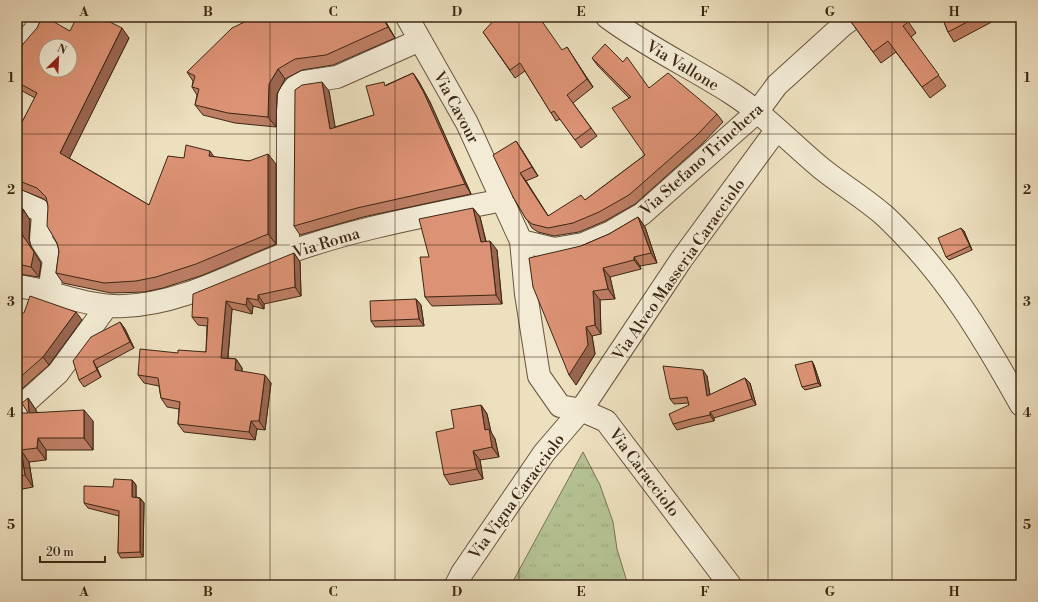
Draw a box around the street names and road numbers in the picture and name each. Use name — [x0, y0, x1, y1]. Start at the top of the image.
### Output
street label: Via Vallone — [642, 36, 723, 95]
street label: Via Cavour — [428, 67, 483, 147]
street label: Via Stefano Trinchera — [635, 99, 768, 221]
street label: Via Alveo Masseria Caracciolo — [608, 175, 749, 365]
street label: Via Roma — [289, 223, 363, 263]
street label: Via Caracciolo — [604, 424, 684, 521]
street label: Via Vigna Caracciolo — [464, 430, 569, 564]

